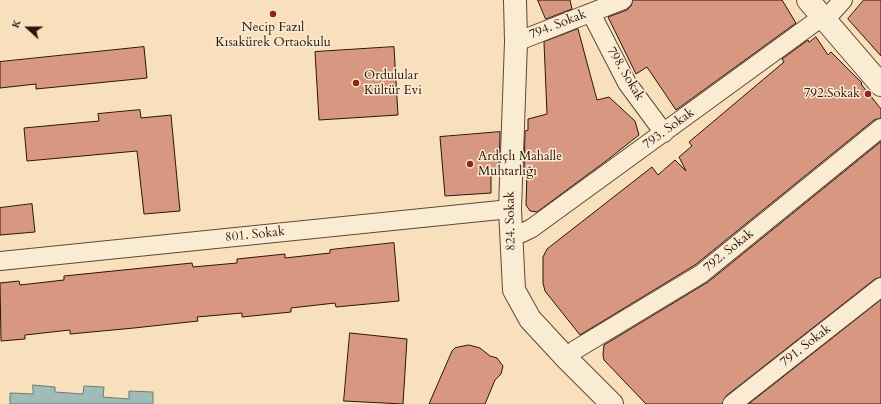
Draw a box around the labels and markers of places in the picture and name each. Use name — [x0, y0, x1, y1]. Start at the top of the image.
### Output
marker: Necip Fazıl Kısakürek Ortaokulu — [268, 9, 278, 19]
place label: Necip Fazıl Kısakürek Ortaokulu — [215, 20, 331, 51]
place label: Ordulular Kültür Evi — [364, 68, 422, 99]
marker: Ordulular Kültür Evi — [351, 78, 361, 88]
place label: 792.Sokak — [804, 86, 860, 102]
marker: 792.Sokak — [863, 89, 873, 99]
place label: Ardıçlı Mahalle Muhtarlığı — [478, 149, 562, 180]
marker: Ardıçlı Mahalle Muhtarlığı — [465, 159, 475, 169]

